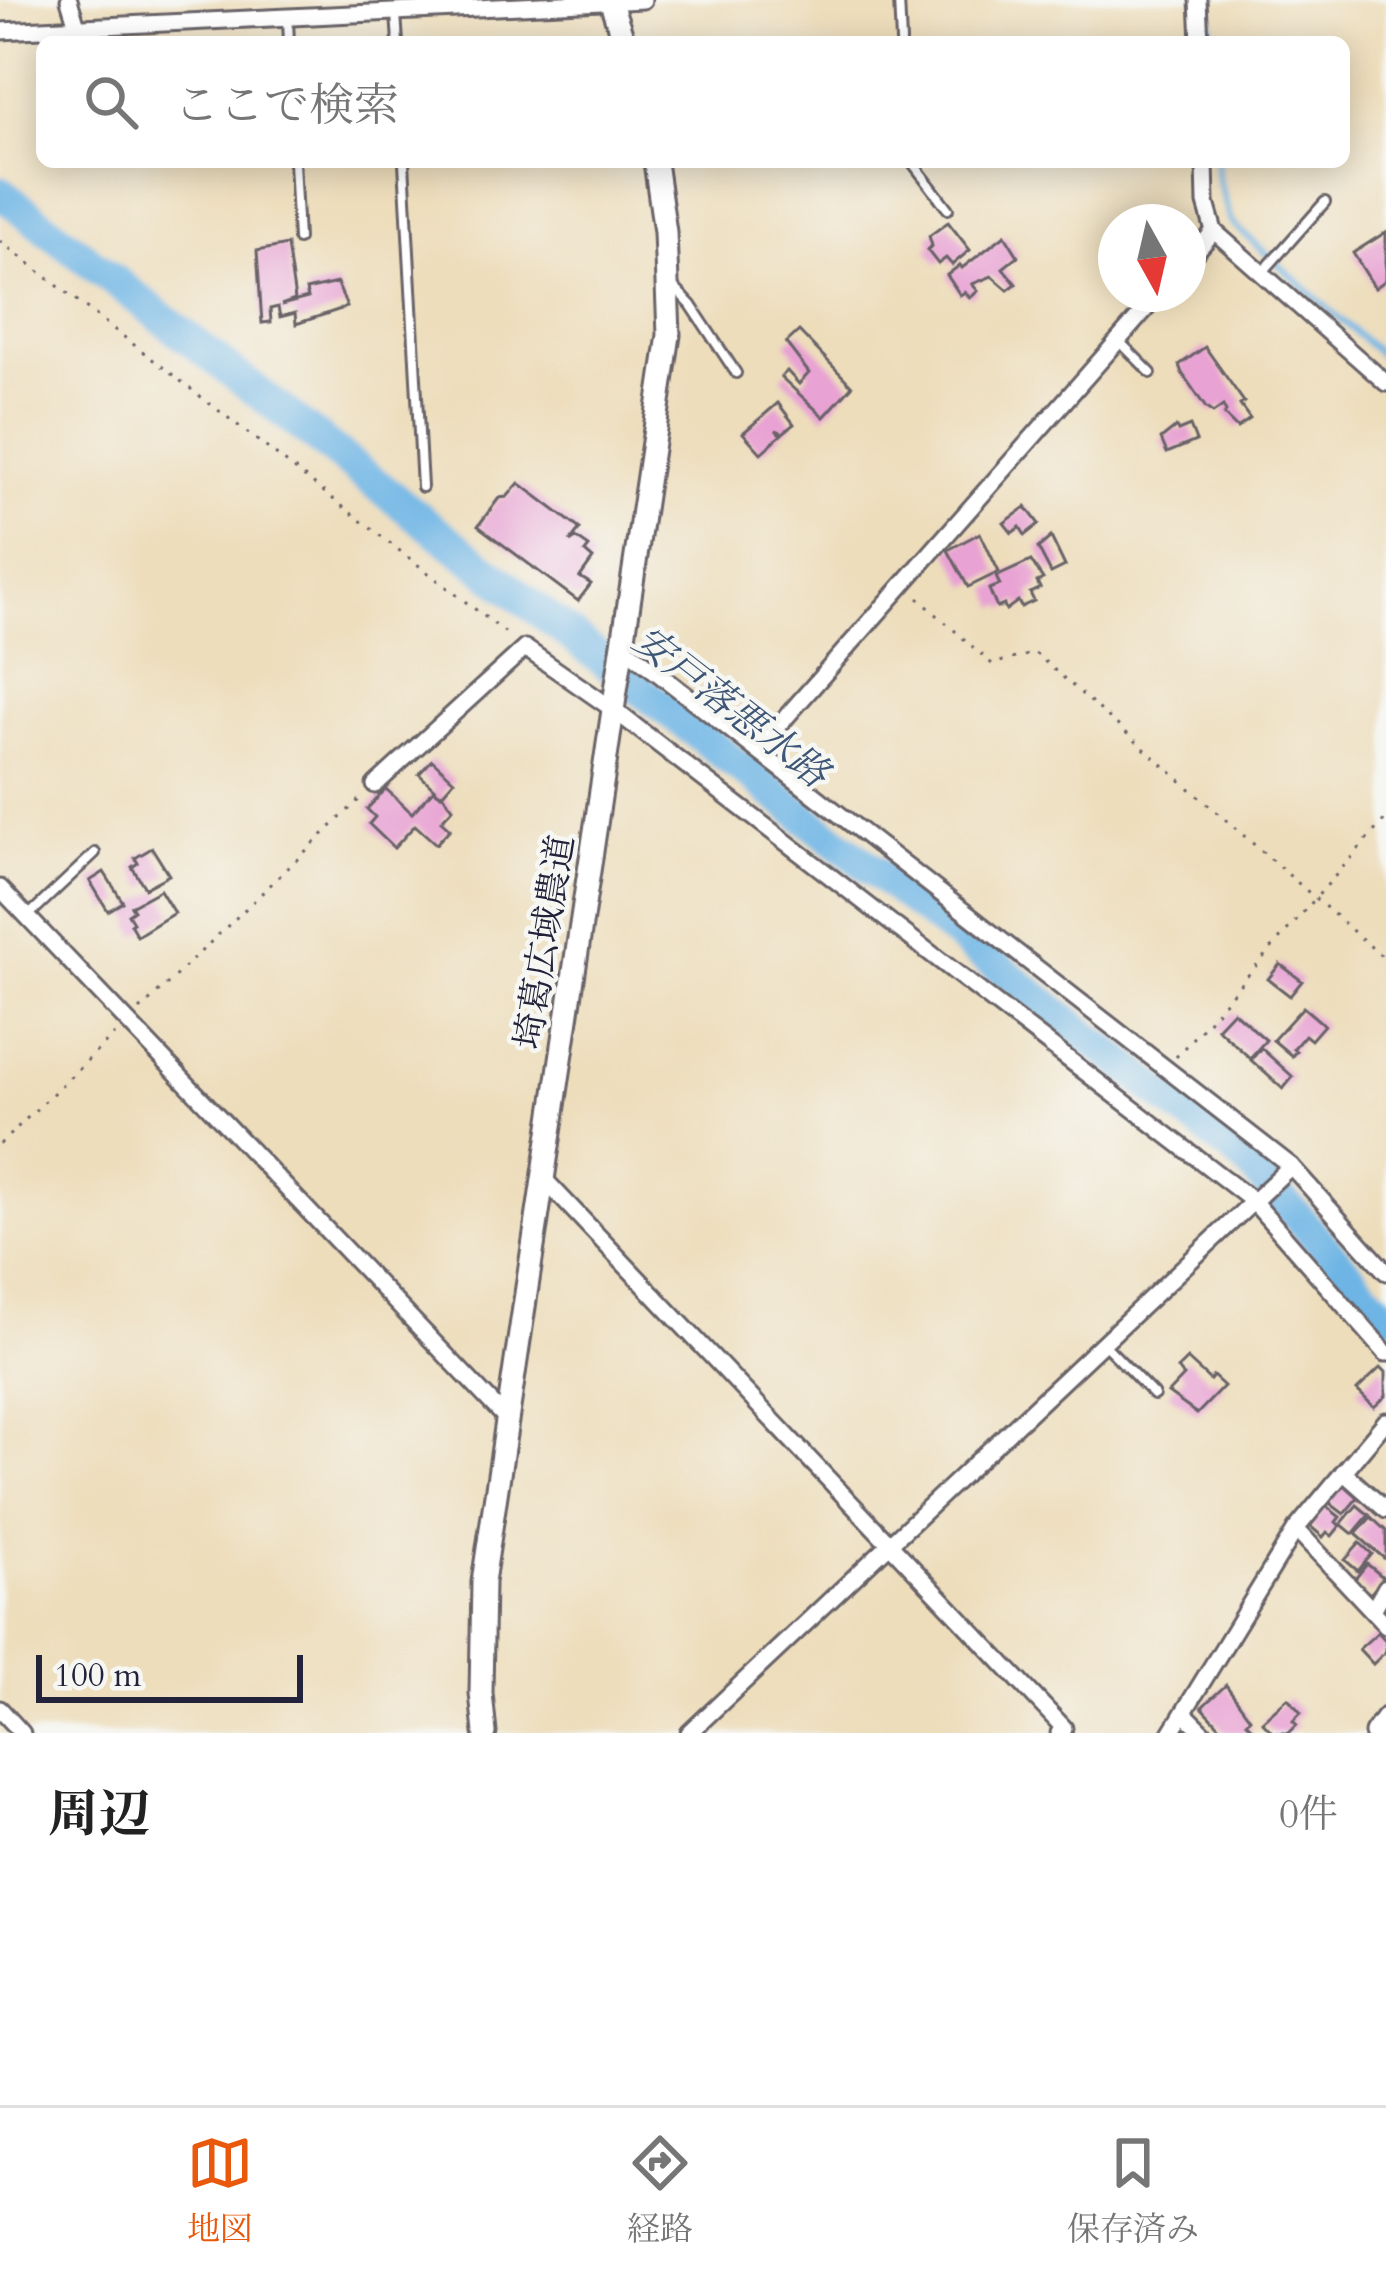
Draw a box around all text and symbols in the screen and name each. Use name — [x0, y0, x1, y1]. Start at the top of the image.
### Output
search box — [36, 36, 1350, 168]
icon: search — [78, 69, 144, 135]
text: ここで検索 — [174, 75, 399, 136]
north arrow — [1098, 204, 1206, 312]
water label: 安戸落悪水路 — [622, 614, 842, 802]
street label: 埼葛広域農道 — [504, 831, 586, 1053]
scale bar — [36, 1649, 303, 1702]
text: 100 m — [54, 1653, 141, 1698]
text: 周辺 — [48, 1780, 150, 1850]
text: 0件 — [1279, 1788, 1338, 1841]
tab: 地図 — [187, 2130, 253, 2252]
tab: 経路 — [627, 2130, 693, 2252]
tab: 保存済み — [1067, 2130, 1199, 2252]

